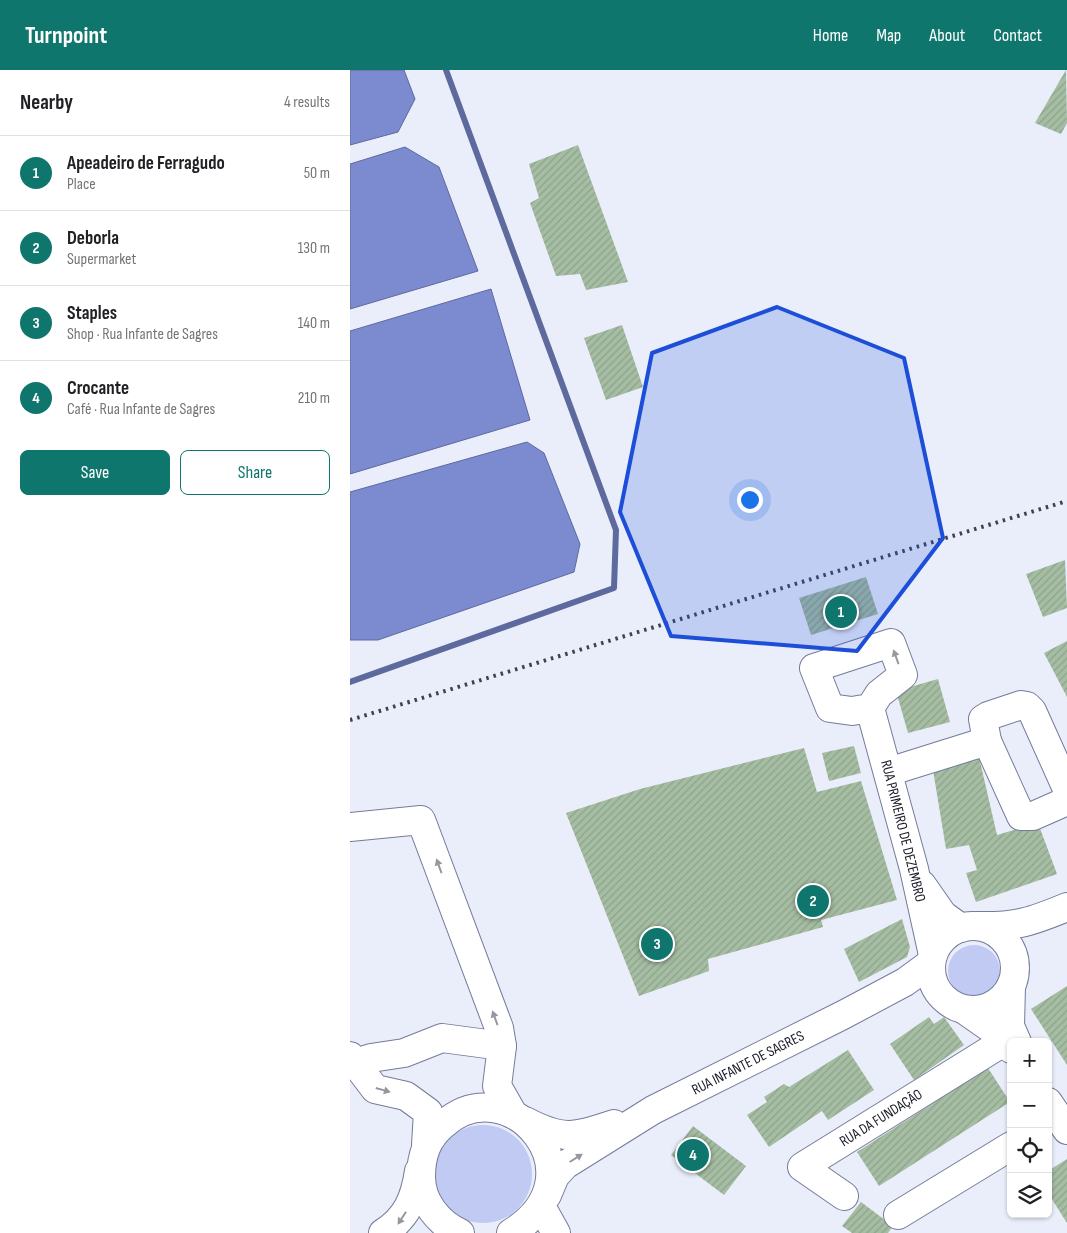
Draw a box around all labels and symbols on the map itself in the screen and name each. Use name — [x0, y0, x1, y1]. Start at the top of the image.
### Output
your location — [737, 487, 763, 513]
pin: 1 — [825, 593, 857, 631]
one-way arrow — [892, 649, 899, 664]
street label: RUA PRIMEIRO DE DEZEMBRO — [876, 758, 930, 904]
one-way arrow — [435, 858, 443, 873]
pin: 2 — [797, 882, 829, 920]
pin: 3 — [641, 925, 673, 963]
one-way arrow — [491, 1011, 498, 1026]
street label: RUA INFANTE DE SAGRES — [689, 1026, 807, 1100]
street label: RUA DA FUNDAÇÃO — [836, 1085, 926, 1151]
one-way arrow — [375, 1087, 390, 1095]
pin: 4 — [677, 1136, 709, 1174]
one-way arrow — [570, 1153, 583, 1162]
one-way arrow — [397, 1211, 406, 1224]

